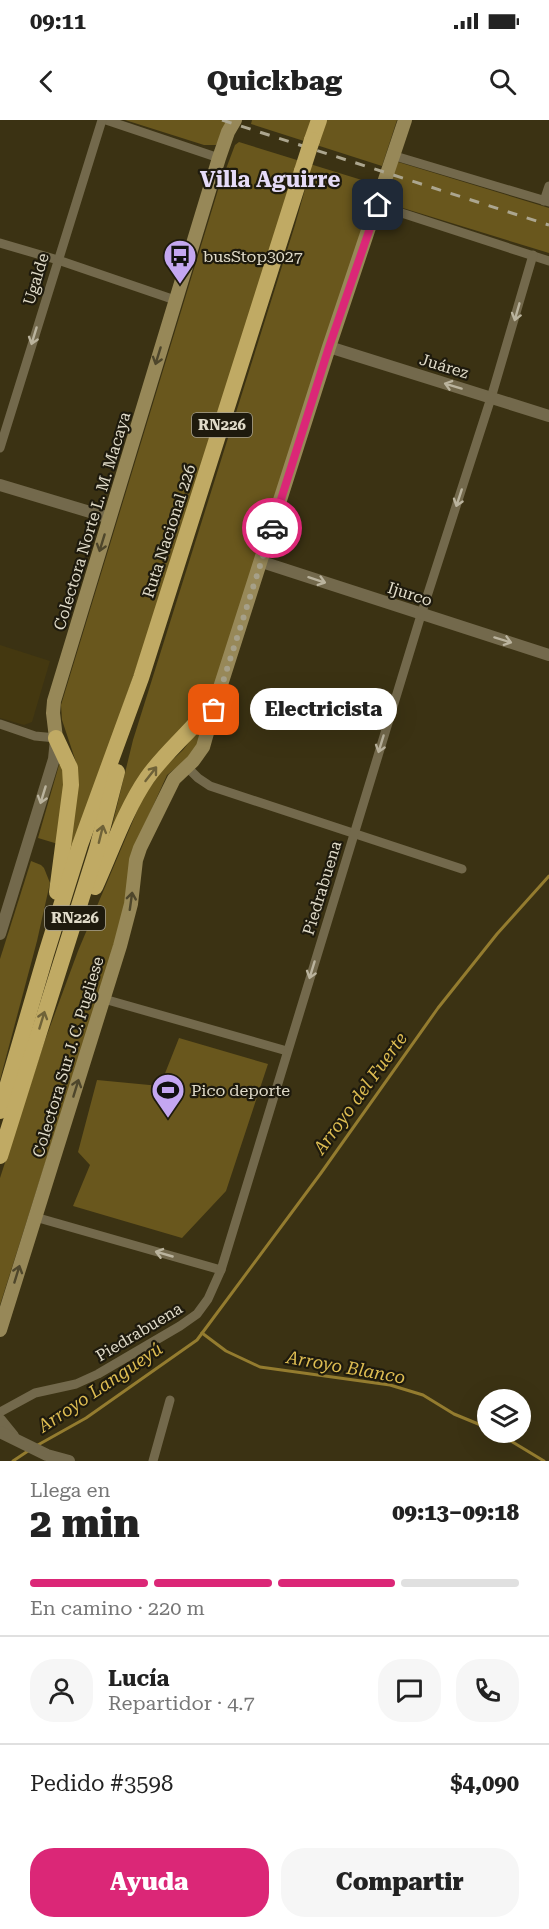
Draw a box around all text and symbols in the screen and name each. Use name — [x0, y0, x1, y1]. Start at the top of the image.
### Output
text: 09:11 — [30, 9, 86, 34]
icon: back — [30, 65, 63, 98]
text: Quickbag — [207, 65, 342, 97]
icon: search — [486, 65, 519, 98]
district label: Villa Aguirre — [200, 167, 340, 192]
pin — [352, 179, 403, 230]
icon: home — [361, 188, 394, 221]
bus stop icon: busStop3027 — [162, 238, 198, 285]
place label: busStop3027 — [203, 247, 303, 266]
street label: Ugalde — [19, 250, 53, 307]
one-way arrow — [510, 302, 522, 321]
one-way arrow — [28, 326, 39, 345]
one-way arrow — [152, 346, 163, 365]
street label: Juárez — [417, 350, 471, 383]
one-way arrow — [444, 380, 463, 391]
street label: Colectora Norte L. M. Macaya — [50, 409, 134, 632]
road number: RN226 — [192, 413, 252, 437]
street label: Ruta Nacional 226 — [138, 462, 200, 600]
one-way arrow — [453, 488, 464, 507]
courier — [242, 498, 302, 558]
icon: car — [256, 512, 289, 545]
one-way arrow — [96, 533, 107, 552]
one-way arrow — [307, 575, 326, 586]
street label: Ijurco — [385, 578, 435, 610]
one-way arrow — [493, 636, 512, 647]
pin — [188, 684, 239, 735]
callout: Electricista — [250, 689, 397, 731]
icon: bag — [197, 693, 230, 726]
text: Electricista — [265, 697, 382, 721]
one-way arrow — [375, 734, 386, 753]
one-way arrow — [145, 766, 158, 782]
one-way arrow — [37, 785, 48, 804]
one-way arrow — [96, 825, 108, 844]
street label: Piedrabuena — [299, 838, 345, 938]
one-way arrow — [125, 892, 136, 911]
road number: RN226 — [45, 906, 105, 930]
street label: Colectora Sur J. C. Pugliese — [28, 954, 108, 1160]
one-way arrow — [306, 960, 317, 979]
one-way arrow — [38, 1011, 49, 1030]
water label: Arroyo del Fuerte — [308, 1028, 411, 1159]
sports icon: Pico deporte — [150, 1072, 186, 1119]
one-way arrow — [71, 1079, 82, 1098]
place label: Pico deporte — [191, 1081, 290, 1100]
one-way arrow — [155, 1248, 174, 1259]
one-way arrow — [13, 1265, 24, 1284]
street label: Piedrabuena — [92, 1299, 186, 1365]
water label: Arroyo Langueyú — [33, 1338, 166, 1437]
water label: Arroyo Blanco — [284, 1346, 407, 1388]
map controls — [477, 1389, 531, 1443]
button: layers — [477, 1389, 531, 1443]
text: Llega en — [30, 1478, 110, 1502]
text: 09:13–09:18 — [392, 1500, 519, 1525]
text: 2 min — [30, 1501, 140, 1547]
text: En camino · 220 m — [30, 1596, 205, 1620]
button: person — [30, 1659, 93, 1722]
button: chat — [378, 1659, 441, 1722]
button: phone — [456, 1659, 519, 1722]
text: Lucía — [108, 1666, 169, 1691]
text: Repartidor · 4.7 — [108, 1691, 255, 1715]
text: Pedido #3598 — [30, 1771, 173, 1796]
text: $4,090 — [450, 1771, 519, 1796]
button: Ayuda — [30, 1848, 269, 1917]
button: Compartir — [281, 1848, 519, 1917]

